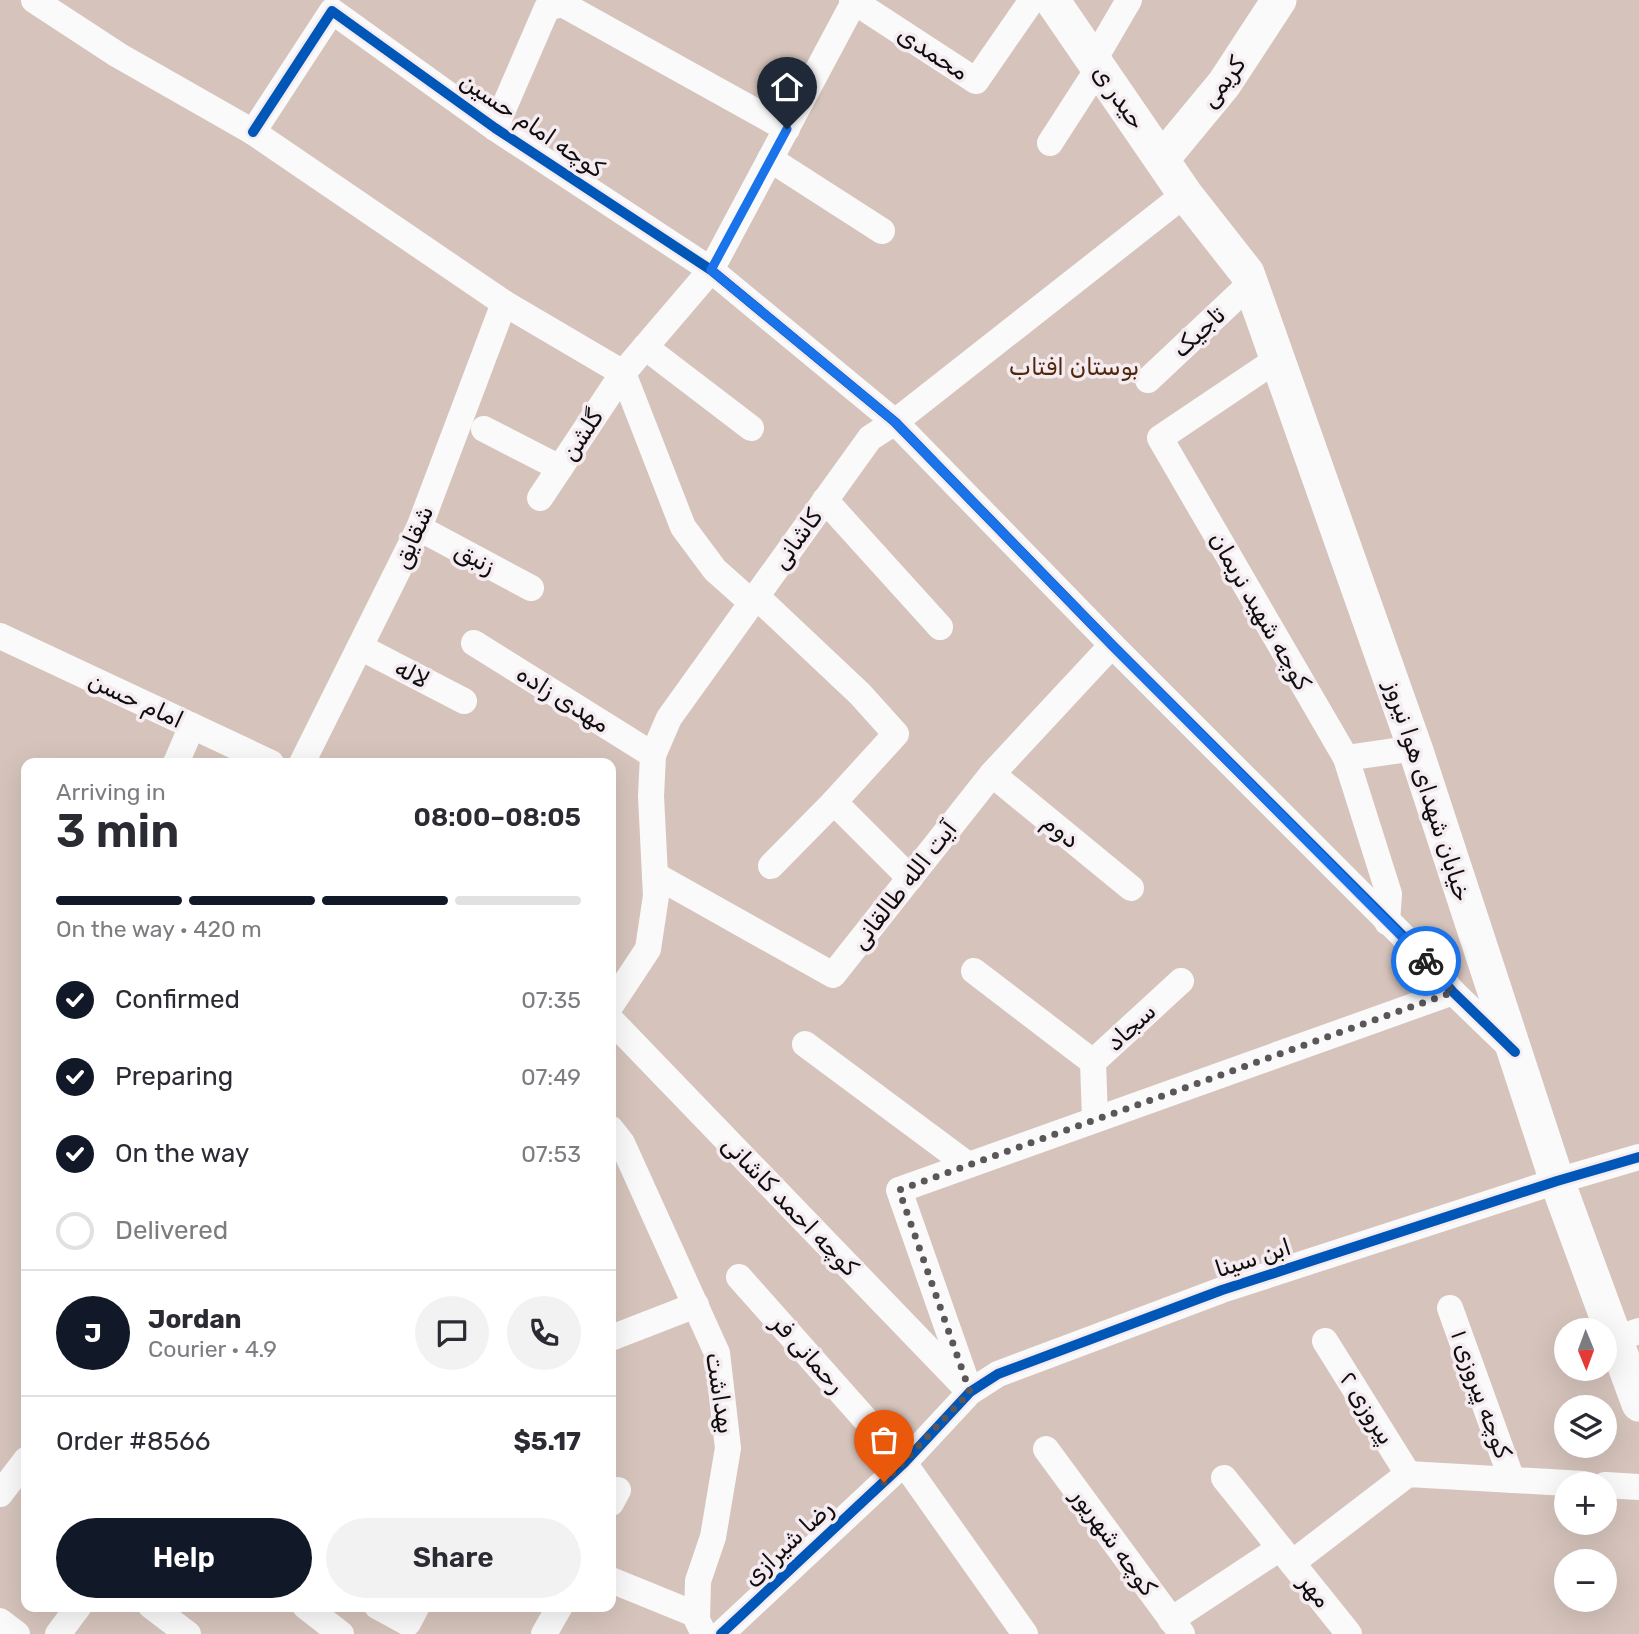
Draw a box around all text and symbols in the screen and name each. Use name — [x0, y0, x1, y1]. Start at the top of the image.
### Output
street label: محمدی — [892, 20, 974, 86]
street label: کریمی — [1195, 51, 1251, 113]
pin — [757, 57, 817, 129]
street label: حیدر ی — [1087, 59, 1151, 135]
street label: کوچه امام حسین — [454, 67, 609, 185]
icon: home — [768, 68, 806, 106]
street label: تاجیک — [1167, 301, 1231, 363]
park label: بوستان افتاب — [1009, 353, 1139, 381]
street label: گلشن — [555, 404, 609, 466]
street label: شقایق — [387, 501, 439, 573]
street label: کاشانی — [766, 503, 828, 574]
street label: کوچه شهید نریمان — [1203, 527, 1317, 695]
street label: زنبق — [450, 536, 500, 580]
street label: لاله — [390, 654, 434, 694]
street label: مهدی زاده — [511, 659, 615, 739]
street label: امام حسن — [83, 666, 188, 736]
street label: خیابان شهدای هوا نیروز — [1379, 675, 1477, 905]
text: Arriving in — [56, 778, 166, 806]
text: 08:00–08:05 — [414, 802, 581, 833]
text: 3 min — [56, 804, 179, 859]
street label: دوم — [1036, 808, 1085, 856]
street label: آیت الله طالقانی — [845, 815, 963, 955]
text: On the way · 420 m — [56, 915, 262, 943]
courier — [1391, 926, 1461, 996]
icon: bike — [1407, 942, 1445, 980]
icon: check — [56, 981, 94, 1019]
text: Confirmed — [115, 984, 240, 1015]
text: 07:35 — [521, 986, 581, 1014]
street label: سجاد — [1100, 997, 1162, 1057]
icon: check — [56, 1058, 94, 1096]
text: Preparing — [115, 1061, 233, 1092]
text: 07:49 — [521, 1063, 581, 1091]
street label: کوچه احمد کاشانی — [716, 1130, 864, 1282]
icon: check — [56, 1135, 94, 1173]
text: On the way — [115, 1138, 249, 1169]
text: 07:53 — [521, 1140, 581, 1168]
text: Delivered — [115, 1215, 228, 1246]
street label: ابن سینا — [1211, 1233, 1295, 1283]
button: chat — [415, 1296, 489, 1370]
button: phone — [507, 1296, 581, 1370]
text: Jordan — [148, 1304, 241, 1335]
street label: رحمانی فر — [764, 1308, 850, 1399]
text: J — [84, 1318, 102, 1349]
north arrow — [1554, 1318, 1617, 1381]
map controls — [1554, 1318, 1617, 1612]
street label: کوچه پیروزی ۱ — [1443, 1326, 1517, 1463]
text: Courier · 4.9 — [148, 1335, 277, 1363]
street label: بهداشت — [700, 1350, 740, 1436]
street label: پیروزی ۲ — [1332, 1366, 1400, 1451]
button: layers — [1554, 1395, 1617, 1458]
pin — [854, 1410, 914, 1482]
icon: bag — [865, 1421, 903, 1459]
text: Order #8566 — [56, 1426, 210, 1457]
text: $5.17 — [513, 1426, 581, 1457]
button: + — [1554, 1472, 1617, 1535]
street label: کوچه شهریور — [1065, 1481, 1162, 1601]
street label: رضا شیرازی — [737, 1494, 839, 1592]
button: Help — [56, 1518, 312, 1598]
button: Share — [326, 1518, 581, 1598]
button: − — [1554, 1549, 1617, 1612]
street label: مهر — [1292, 1567, 1337, 1613]

